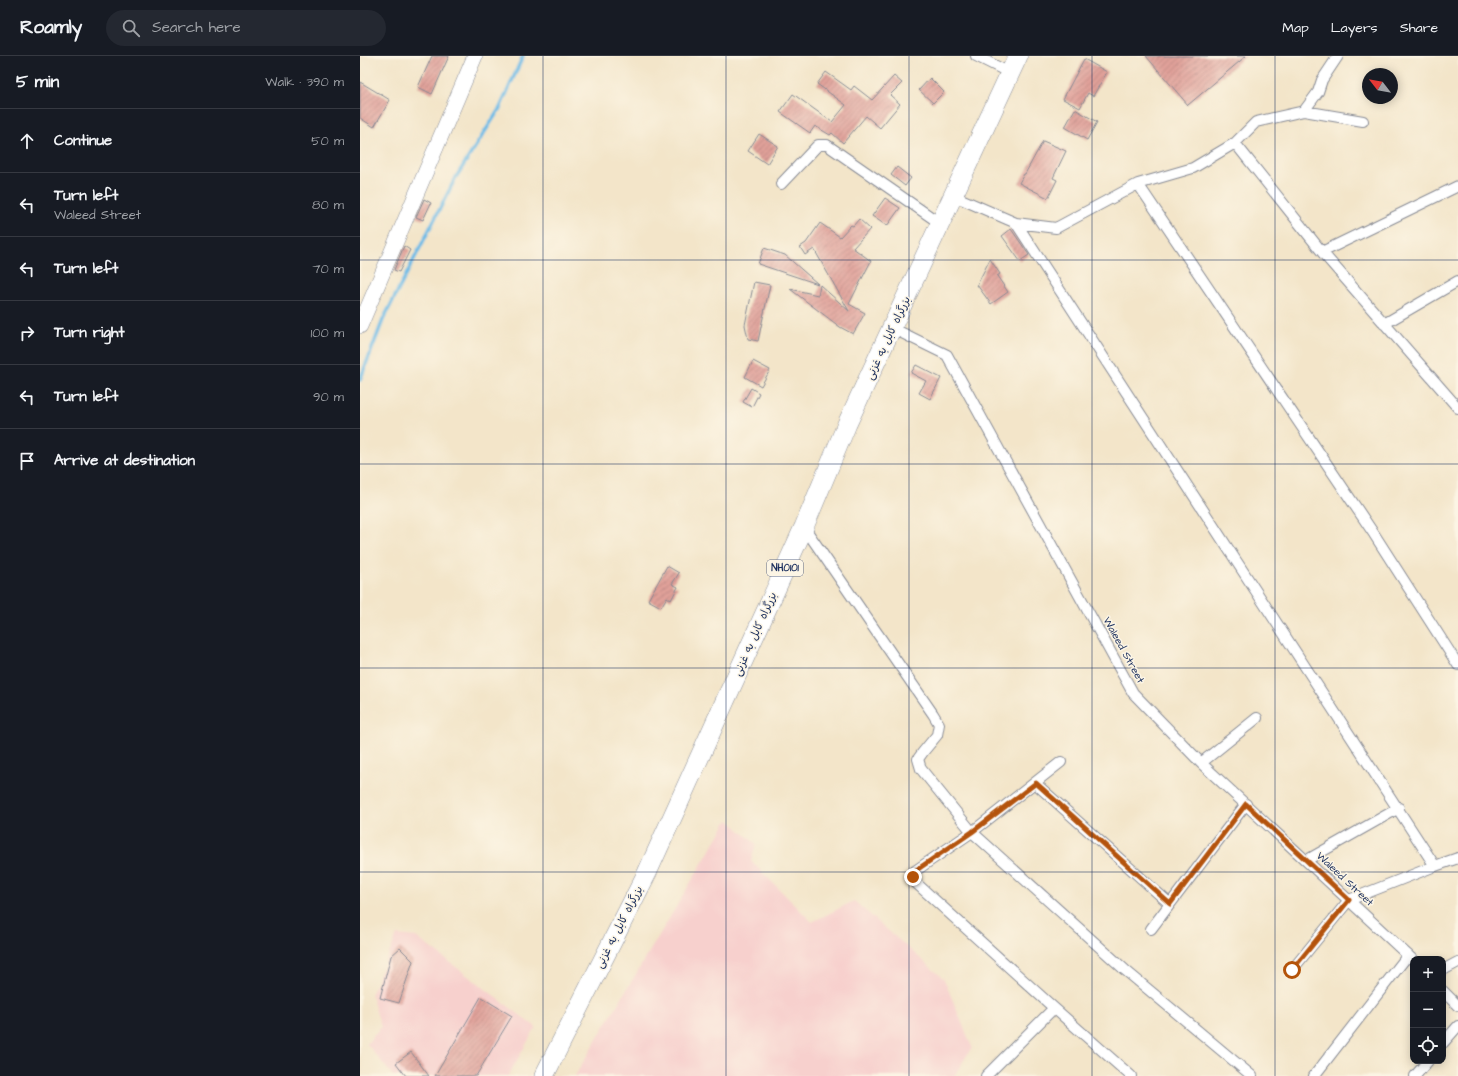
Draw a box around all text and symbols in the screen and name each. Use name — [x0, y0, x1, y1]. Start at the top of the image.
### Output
search box — [106, 10, 386, 46]
text: Roamly — [20, 14, 82, 41]
icon: search — [120, 17, 142, 39]
text: Search here — [152, 17, 241, 38]
text: Map — [1282, 18, 1309, 38]
text: Layers — [1331, 18, 1378, 38]
text: Share — [1400, 18, 1438, 38]
north arrow — [1362, 68, 1398, 104]
text: 5 min — [16, 70, 59, 94]
text: Walk · 390 m — [265, 73, 344, 91]
icon: ahead — [16, 130, 38, 152]
text: Continue — [54, 130, 112, 151]
text: 50 m — [311, 132, 344, 150]
text: Turn left — [54, 185, 118, 206]
icon: left — [16, 194, 38, 216]
text: 80 m — [312, 196, 344, 214]
text: Waleed Street — [54, 206, 141, 224]
icon: left — [16, 258, 38, 280]
text: Turn left — [54, 258, 118, 279]
text: 70 m — [312, 260, 344, 278]
street label: بزرگراه کابل به غزنی — [862, 294, 914, 382]
icon: right — [16, 322, 38, 344]
text: Turn right — [54, 322, 125, 343]
text: 100 m — [311, 324, 344, 342]
icon: left — [16, 386, 38, 408]
text: Turn left — [54, 386, 118, 407]
text: 90 m — [313, 388, 344, 406]
icon: arrive — [16, 450, 38, 472]
text: Arrive at destination — [54, 450, 195, 471]
road number: NH0101 — [767, 560, 803, 576]
street label: بزرگراه کابل به غزنی — [730, 590, 780, 678]
street label: Waleed Street — [1100, 614, 1149, 686]
street label: Waleed Street — [1313, 848, 1377, 910]
route end — [904, 868, 922, 886]
street label: بزرگراه کابل به غزنی — [592, 883, 646, 971]
map controls — [1410, 956, 1446, 1064]
button: + — [1410, 956, 1446, 992]
route start — [1283, 961, 1301, 979]
button: − — [1410, 992, 1446, 1028]
button: locate — [1410, 1028, 1446, 1064]

